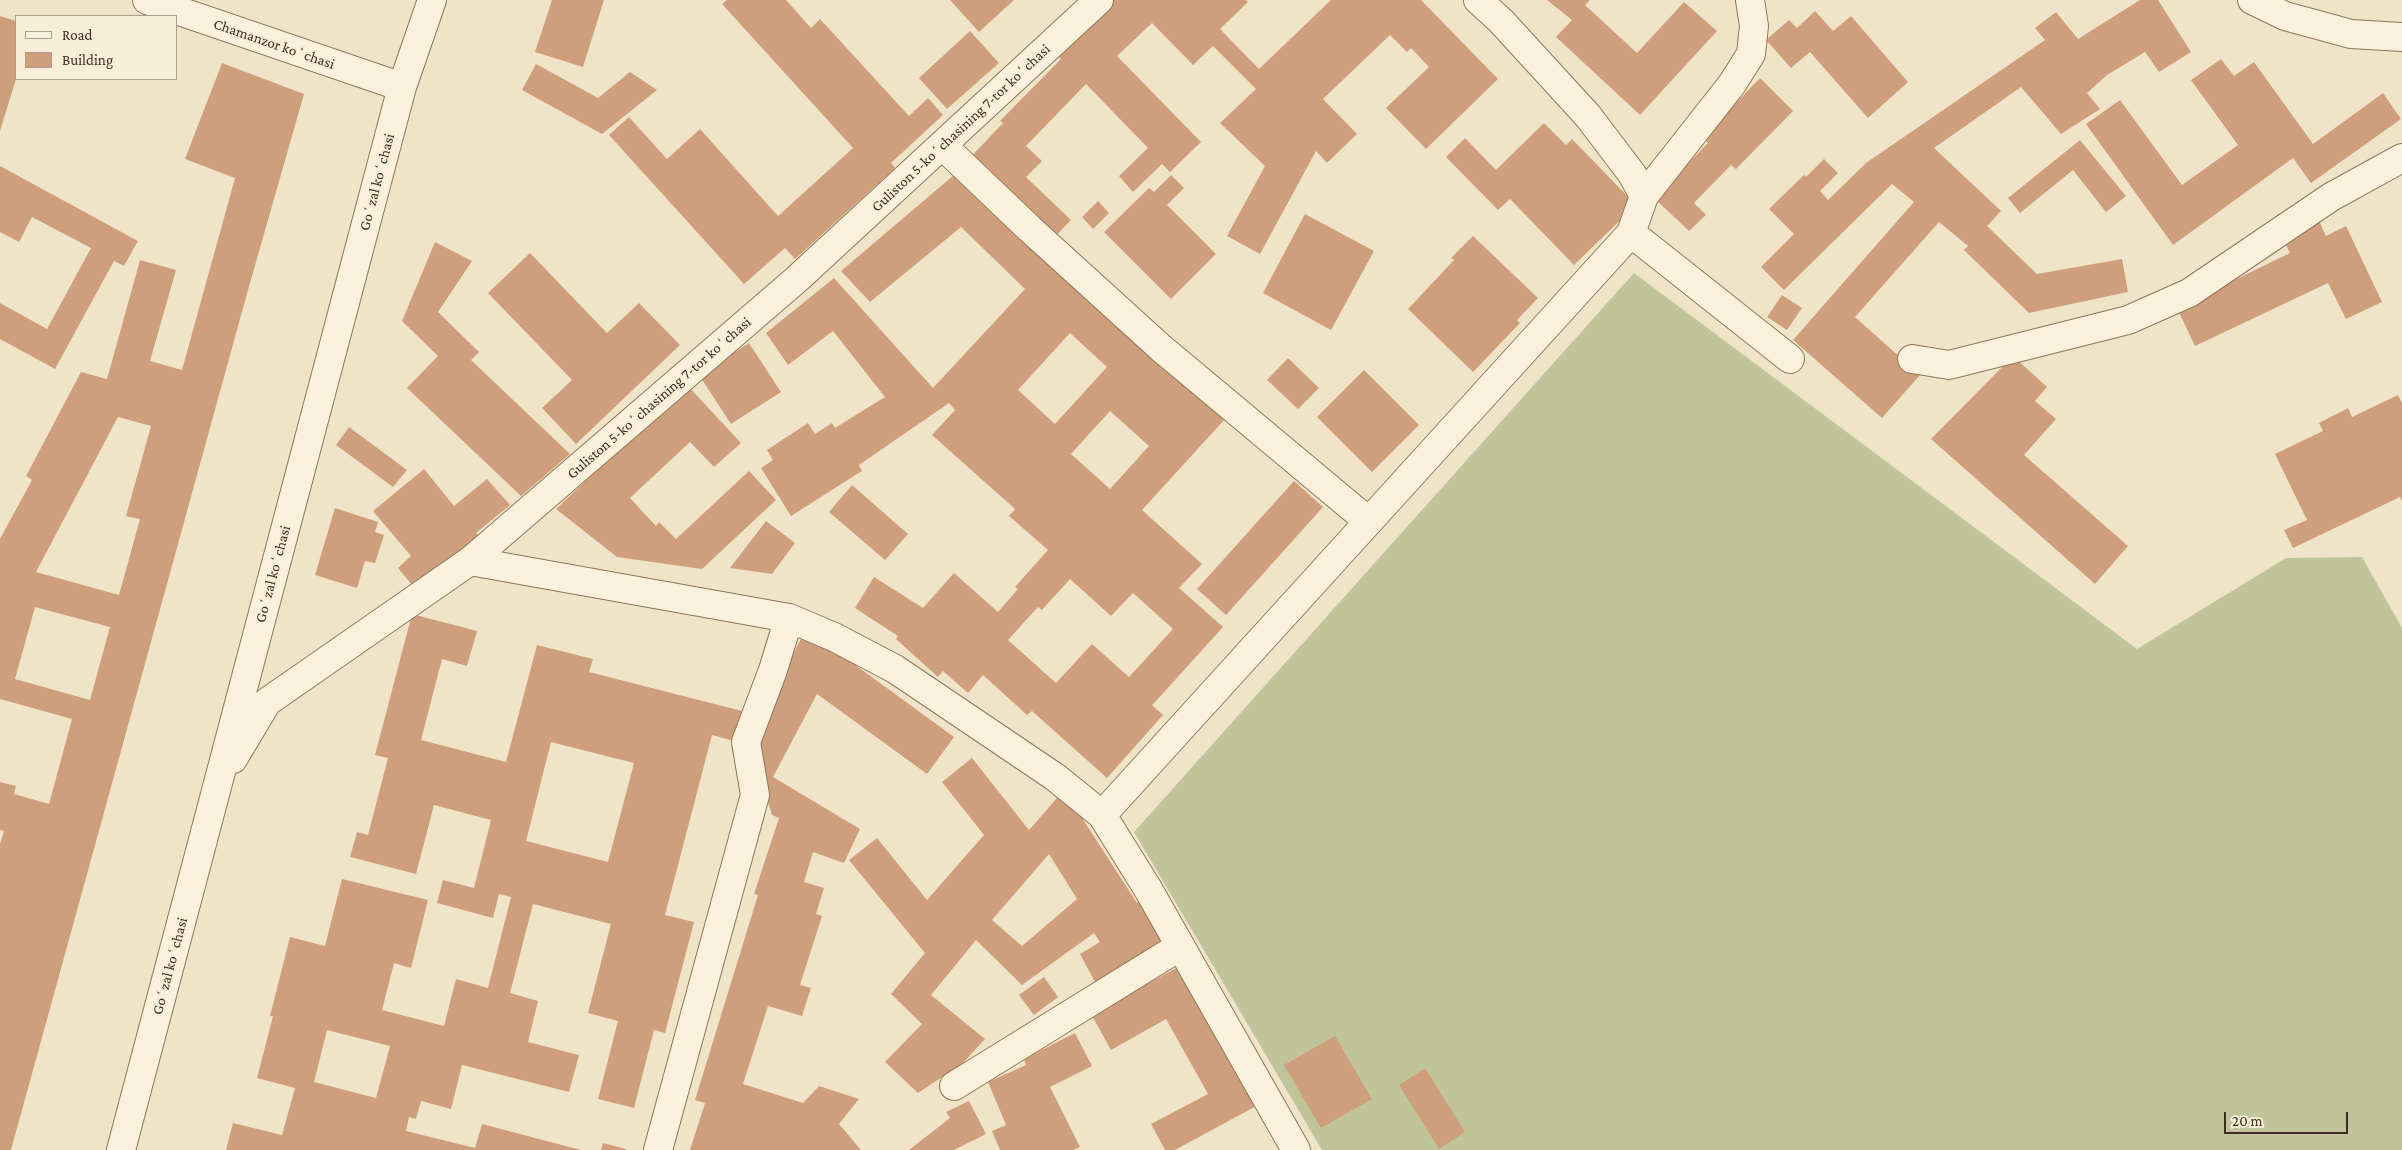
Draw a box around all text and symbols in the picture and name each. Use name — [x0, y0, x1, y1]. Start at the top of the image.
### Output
legend — [15, 15, 178, 80]
street label: Chamanzor koʻchasi — [211, 15, 337, 73]
text: Road — [62, 27, 92, 43]
street label: Guliston 5-koʻchasining 7-tor koʻchasi — [868, 40, 1054, 216]
text: Building — [62, 52, 113, 68]
street label: Goʻzal koʻchasi — [355, 131, 399, 233]
street label: Guliston 5-koʻchasining 7-tor koʻchasi — [563, 313, 755, 483]
street label: Goʻzal koʻchasi — [251, 523, 295, 625]
street label: Goʻzal koʻchasi — [148, 915, 192, 1017]
scale bar — [2227, 1102, 2351, 1134]
text: 20 m — [2232, 1113, 2263, 1129]

